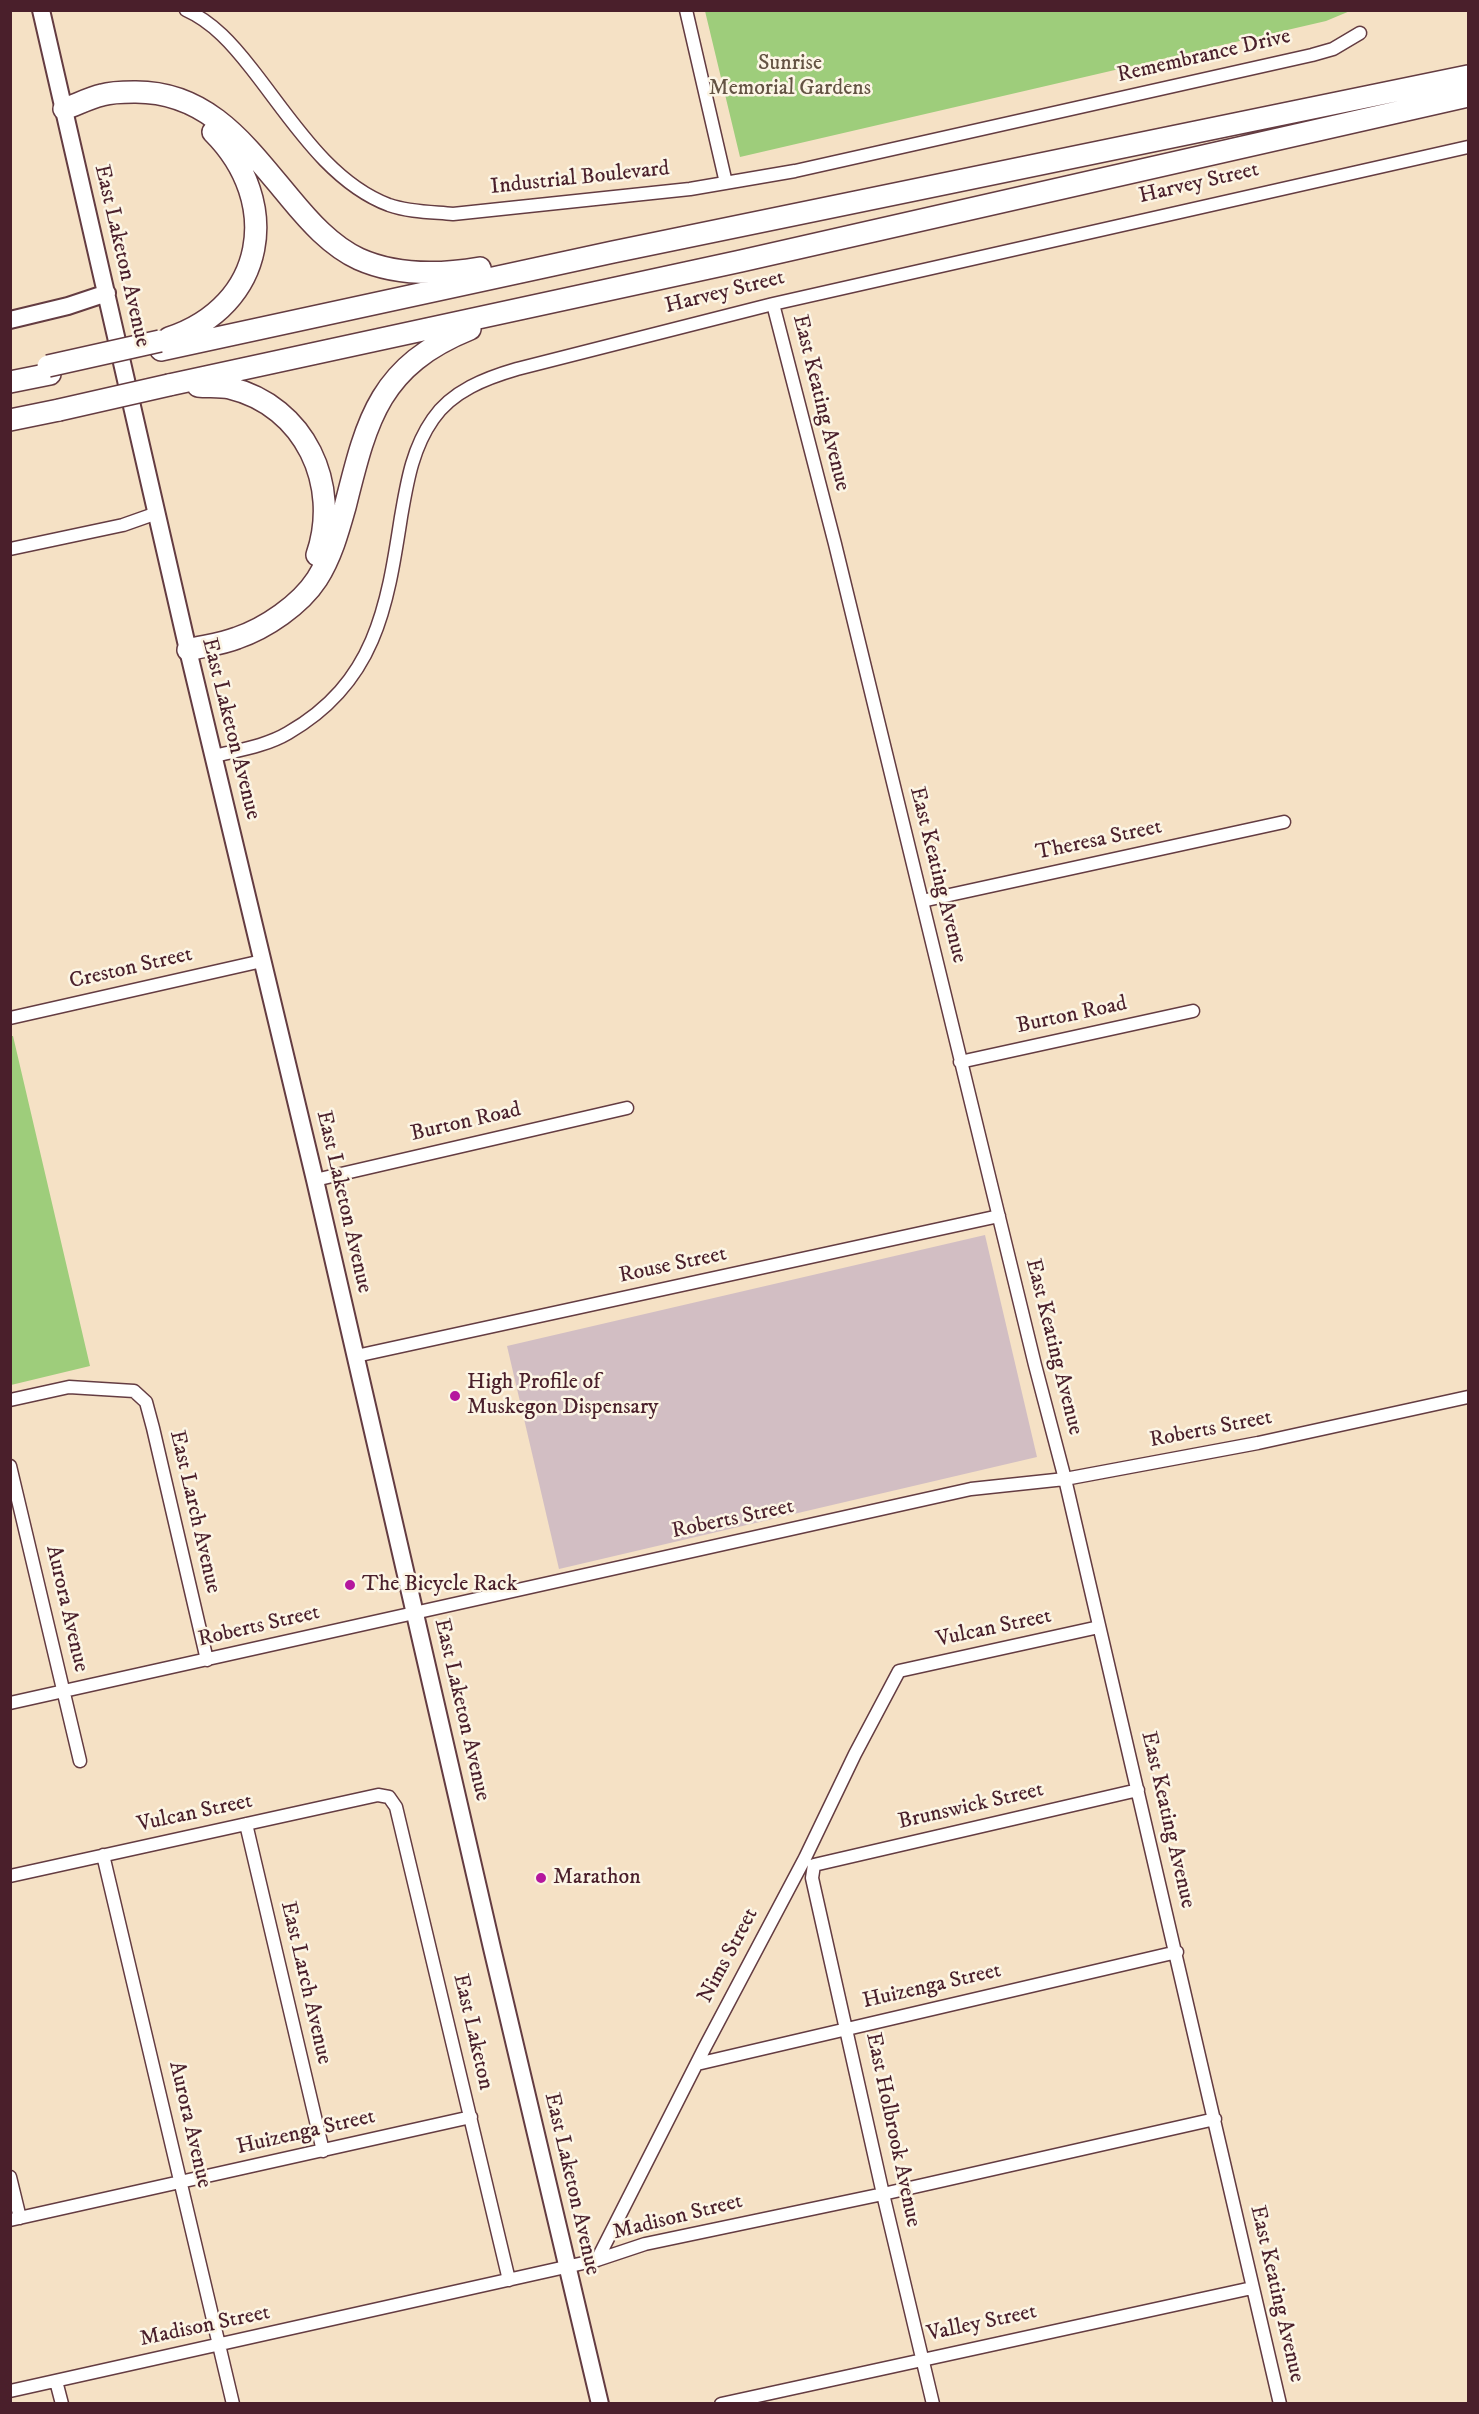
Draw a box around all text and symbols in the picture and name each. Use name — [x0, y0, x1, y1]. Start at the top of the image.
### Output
street label: Remembrance Drive — [1115, 24, 1293, 90]
park label: Sunrise Memorial Gardens — [709, 51, 871, 102]
street label: Industrial Boulevard — [489, 156, 671, 202]
street label: Harvey Street — [1136, 157, 1262, 211]
street label: East Laketon Avenue — [87, 162, 155, 350]
street label: Harvey Street — [663, 265, 787, 321]
street label: East Keating Avenue — [785, 312, 855, 494]
street label: East Laketon Avenue — [195, 635, 265, 823]
street label: East Keating Avenue — [902, 784, 972, 966]
street label: Theresa Street — [1034, 815, 1164, 867]
street label: Creston Street — [67, 942, 195, 996]
street label: Burton Road — [1014, 991, 1130, 1041]
street label: Burton Road — [408, 1098, 524, 1148]
street label: East Laketon Avenue — [309, 1108, 377, 1296]
street label: Rouse Street — [617, 1242, 729, 1290]
street label: East Keating Avenue — [1018, 1256, 1088, 1438]
place label: High Profile of Muskegon Dispensary — [467, 1370, 659, 1422]
marker: High Profile of Muskegon Dispensary — [448, 1389, 462, 1403]
street label: Roberts Street — [1148, 1405, 1274, 1455]
street label: East Larch Avenue — [162, 1428, 226, 1596]
street label: Roberts Street — [670, 1494, 796, 1546]
street label: Aurora Avenue — [39, 1543, 93, 1675]
place label: The Bicycle Rack — [362, 1572, 517, 1598]
marker: The Bicycle Rack — [343, 1578, 357, 1592]
street label: Roberts Street — [196, 1600, 322, 1654]
street label: Vulcan Street — [934, 1604, 1054, 1654]
street label: East Laketon Avenue — [427, 1616, 495, 1804]
street label: East Keating Avenue — [1134, 1729, 1200, 1911]
street label: Brunswick Street — [896, 1777, 1046, 1837]
street label: Vulcan Street — [135, 1789, 255, 1839]
place label: Marathon — [553, 1865, 641, 1891]
marker: Marathon — [534, 1871, 548, 1885]
street label: East Larch Avenue — [273, 1899, 337, 2067]
street label: Nims Street — [693, 1904, 765, 2008]
street label: Huizenga Street — [860, 1958, 1004, 2016]
street label: East Laketon — [446, 1971, 498, 2093]
street label: East Holbrook Avenue — [858, 2030, 926, 2230]
street label: Aurora Avenue — [162, 2059, 216, 2191]
street label: East Laketon Avenue — [537, 2090, 605, 2278]
street label: Huizenga Street — [234, 2104, 378, 2162]
street label: Madison Street — [611, 2189, 745, 2247]
street label: East Keating Avenue — [1243, 2203, 1309, 2385]
street label: Madison Street — [138, 2300, 272, 2354]
street label: Valley Street — [925, 2300, 1039, 2348]

